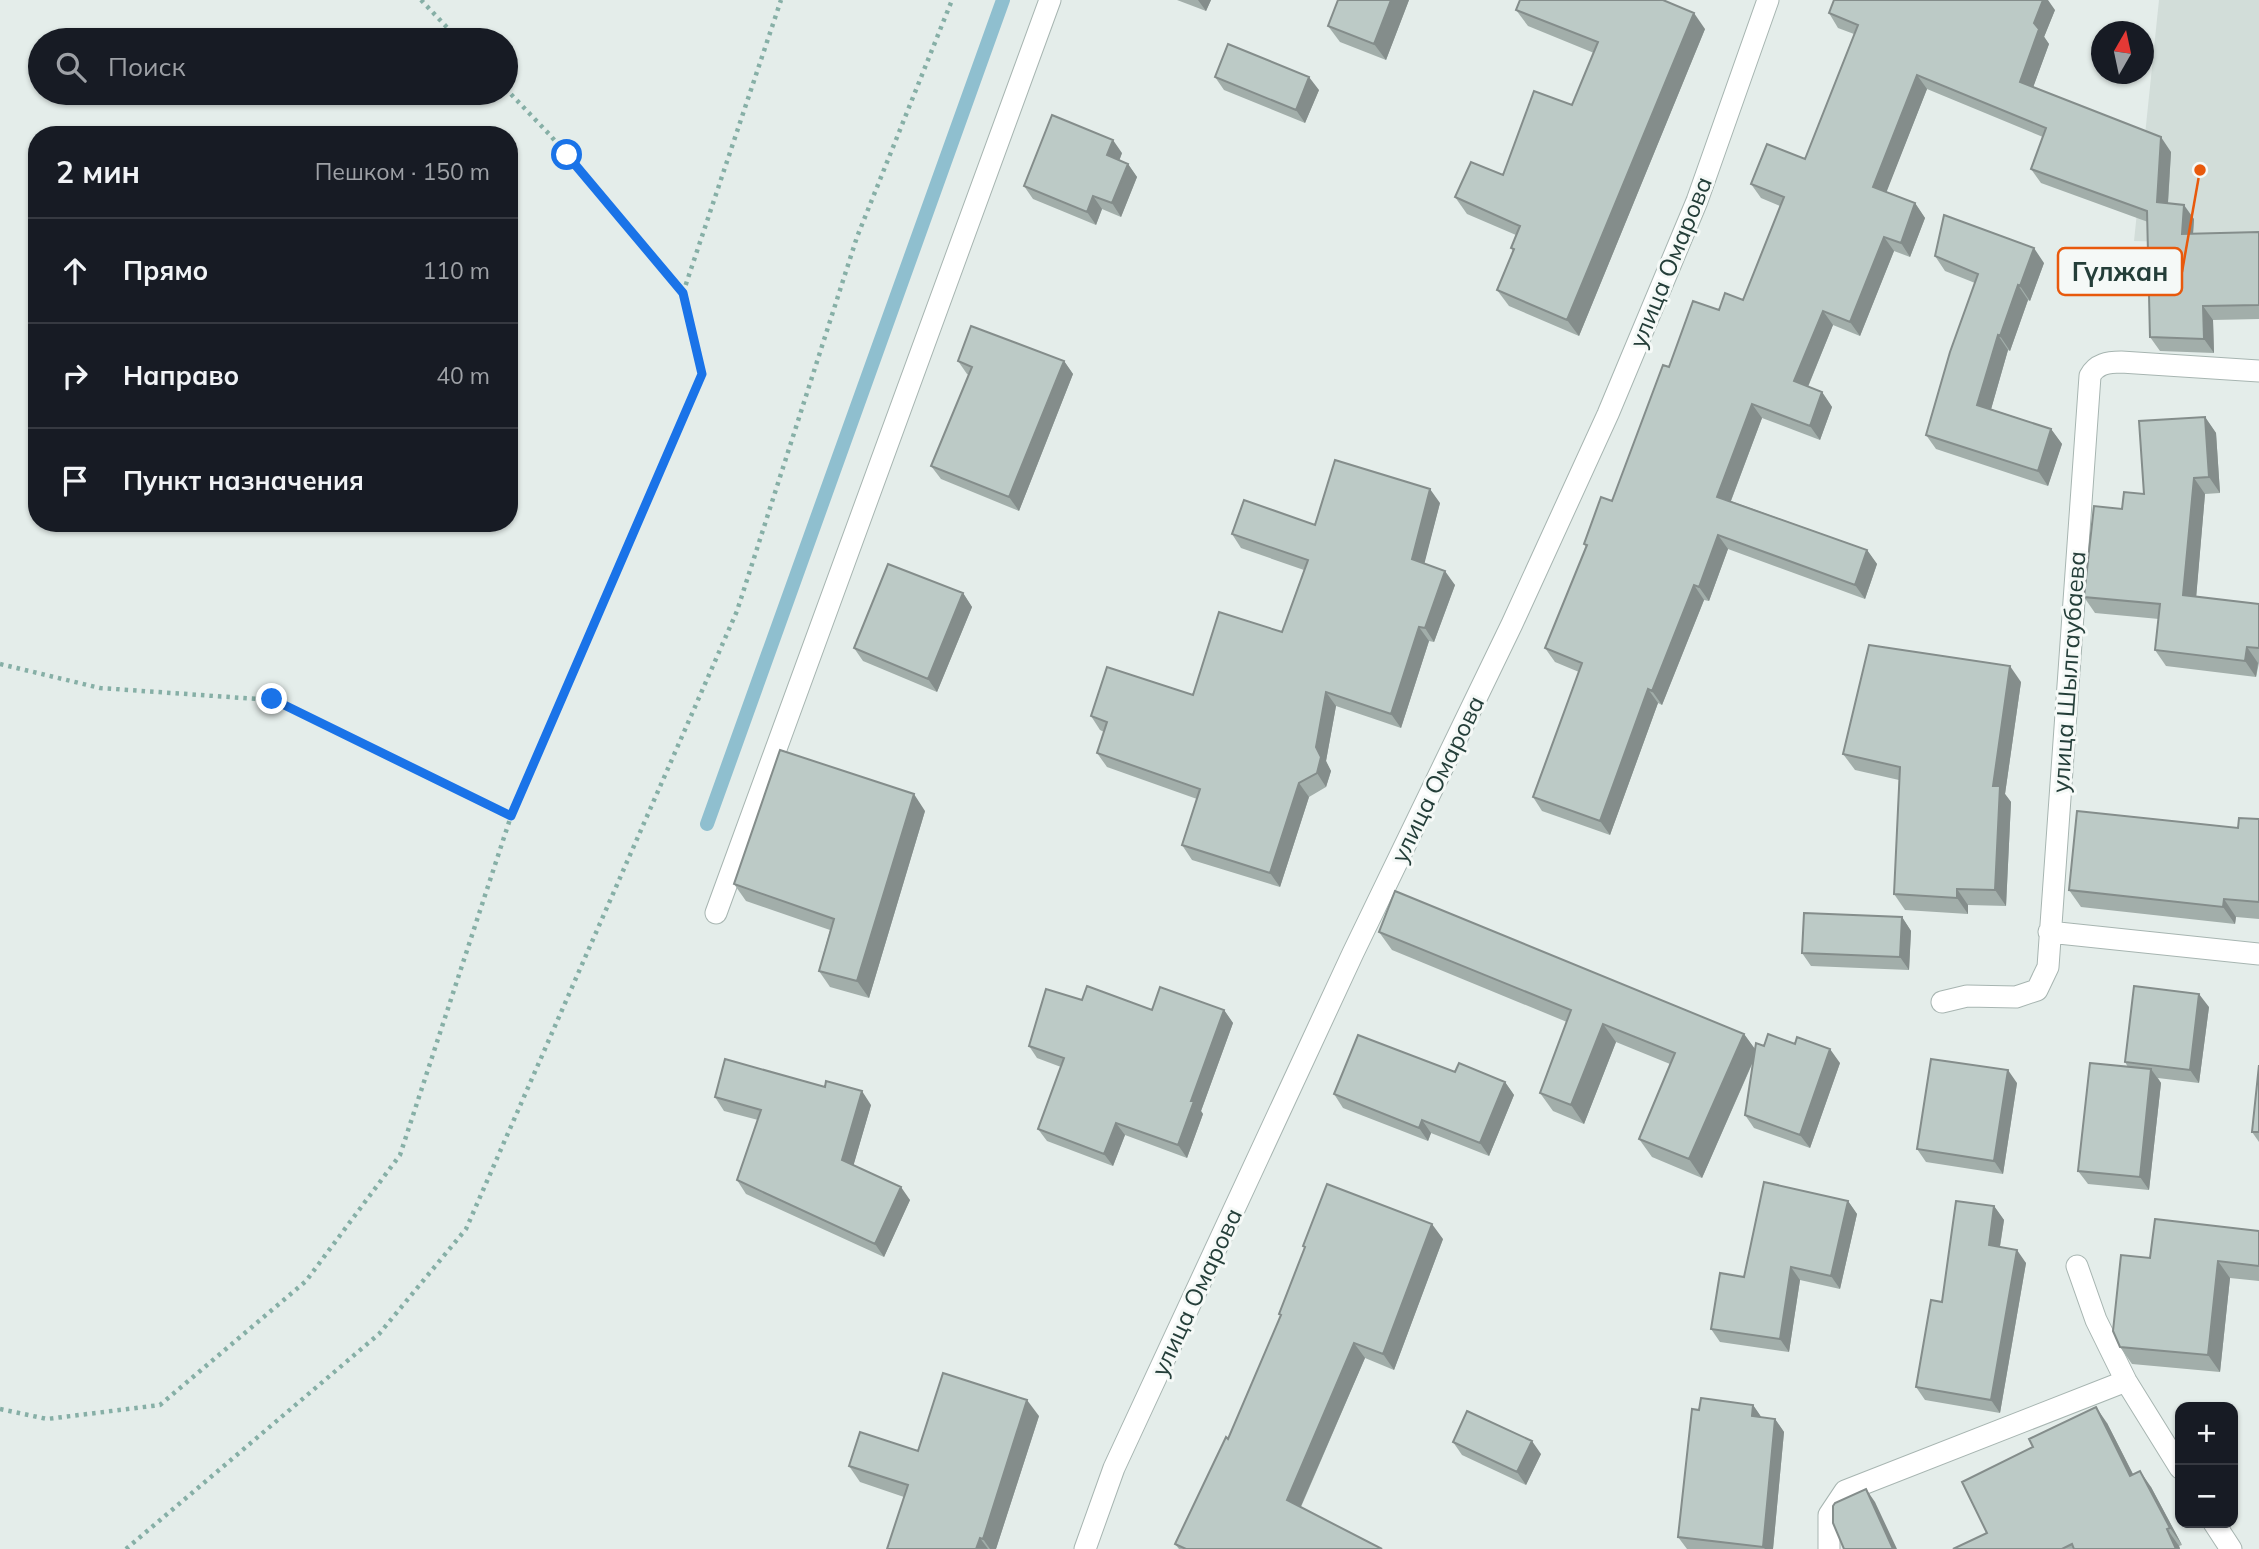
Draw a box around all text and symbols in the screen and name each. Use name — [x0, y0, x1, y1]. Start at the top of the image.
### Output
north arrow — [2091, 21, 2154, 84]
search box — [28, 28, 518, 105]
icon: search — [52, 48, 90, 86]
text: Поиск — [108, 50, 186, 83]
route start — [551, 139, 582, 170]
text: 2 мин — [56, 153, 140, 191]
text: Пешком · 150 m — [315, 157, 490, 186]
street label: улица Омарова — [1622, 172, 1718, 352]
callout: Гүлжан — [2058, 248, 2182, 295]
icon: ahead — [56, 252, 94, 290]
text: Прямо — [123, 254, 208, 287]
text: Гүлжан — [2072, 255, 2168, 288]
text: 110 m — [422, 256, 490, 285]
icon: right — [56, 357, 94, 395]
text: Направо — [123, 359, 239, 392]
text: 40 m — [436, 361, 490, 390]
icon: arrive — [56, 462, 94, 500]
text: Пункт назначения — [123, 464, 364, 497]
street label: улица Шылгаубаева — [2045, 550, 2091, 794]
route end — [256, 683, 287, 714]
street label: улица Омарова — [1384, 691, 1490, 867]
street label: улица Омарова — [1144, 1203, 1248, 1381]
map controls — [2175, 1402, 2238, 1528]
button: + — [2175, 1402, 2238, 1465]
button: − — [2175, 1465, 2238, 1528]

